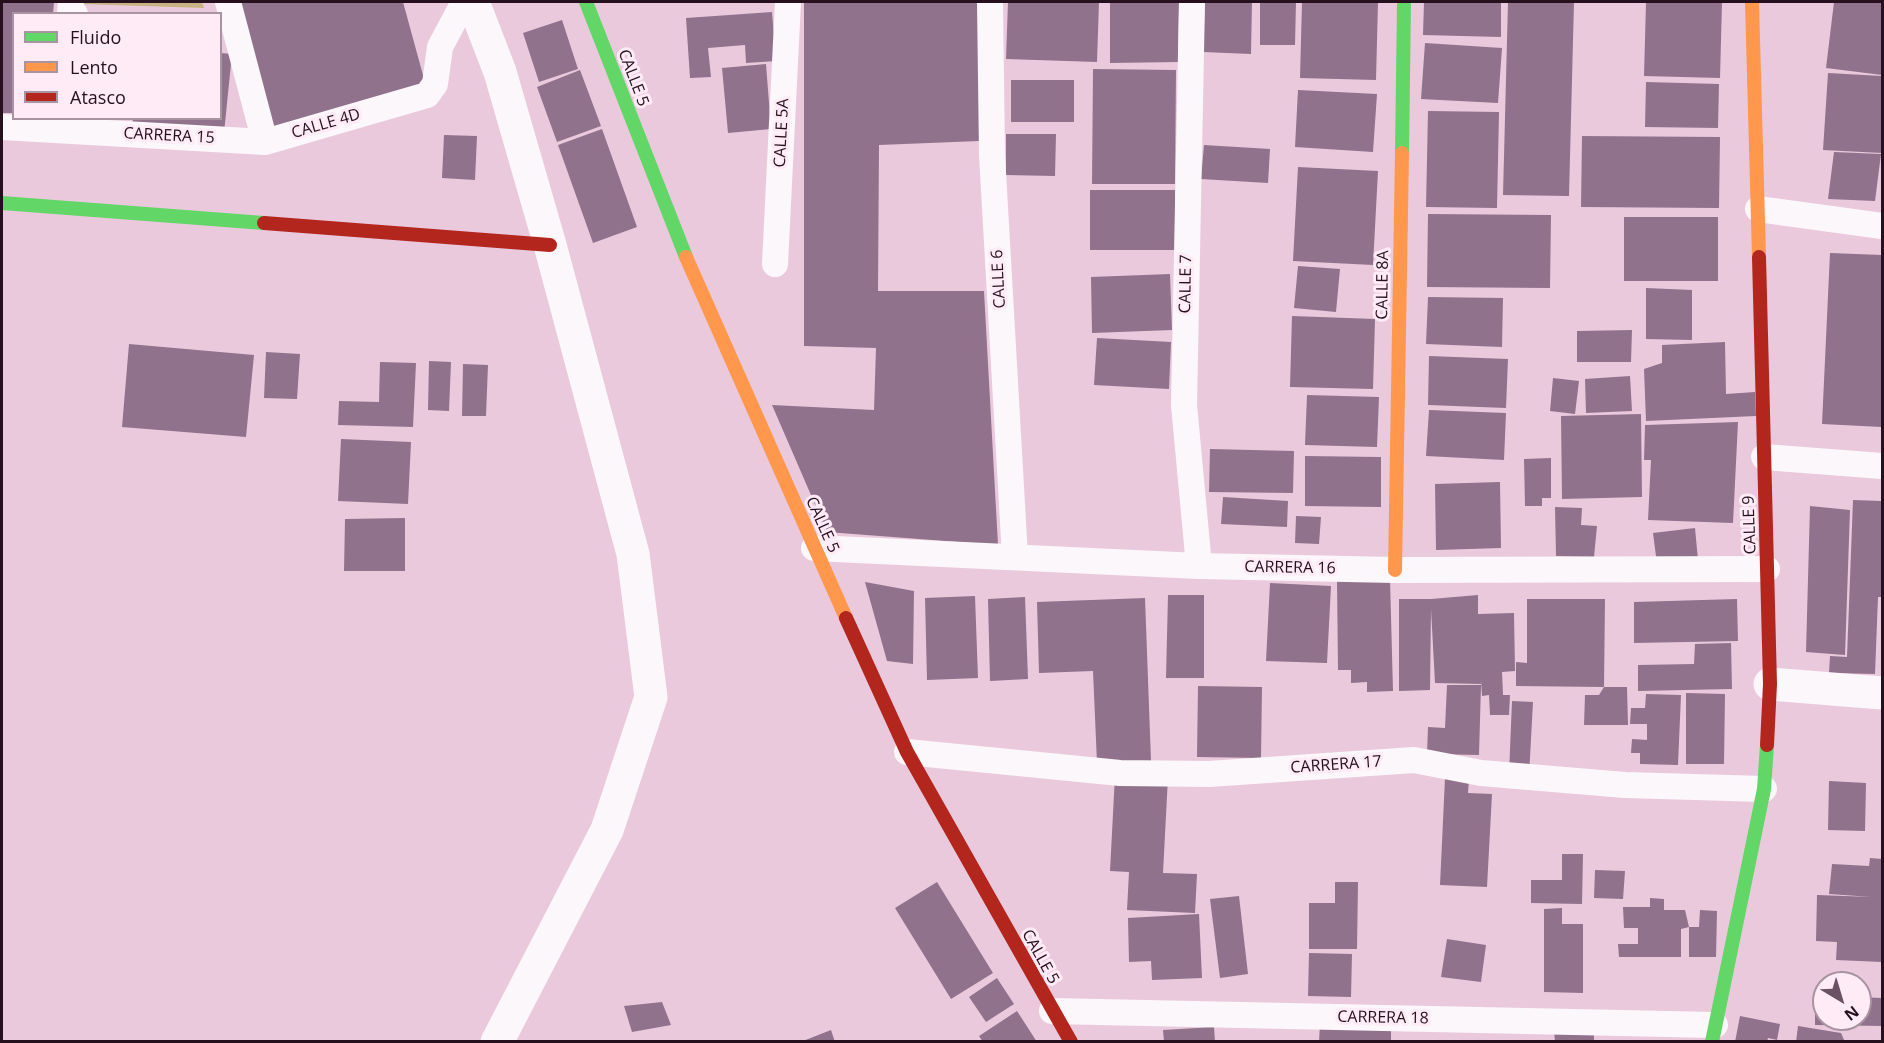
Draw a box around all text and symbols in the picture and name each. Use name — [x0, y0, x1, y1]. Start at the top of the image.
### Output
legend — [12, 12, 222, 120]
text: Fluido — [70, 25, 121, 49]
street label: CALLE 5 — [613, 47, 653, 109]
text: Lento — [70, 55, 118, 79]
text: Atasco — [70, 85, 126, 109]
street label: CALLE 5A — [771, 98, 793, 168]
street label: CALLE 4D — [289, 105, 363, 143]
street label: CARRERA 15 — [123, 124, 215, 148]
street label: CALLE 6 — [988, 249, 1010, 309]
street label: CALLE 8A — [1373, 250, 1393, 320]
street label: CALLE 7 — [1176, 254, 1196, 314]
street label: CALLE 5 — [801, 494, 843, 556]
street label: CALLE 9 — [1739, 495, 1761, 555]
street label: CARRERA 16 — [1244, 558, 1336, 578]
street label: CARRERA 17 — [1290, 752, 1382, 778]
street label: CALLE 5 — [1017, 927, 1063, 987]
north arrow — [1812, 971, 1872, 1031]
text: N — [1840, 1001, 1864, 1026]
street label: CARRERA 18 — [1337, 1008, 1429, 1028]

